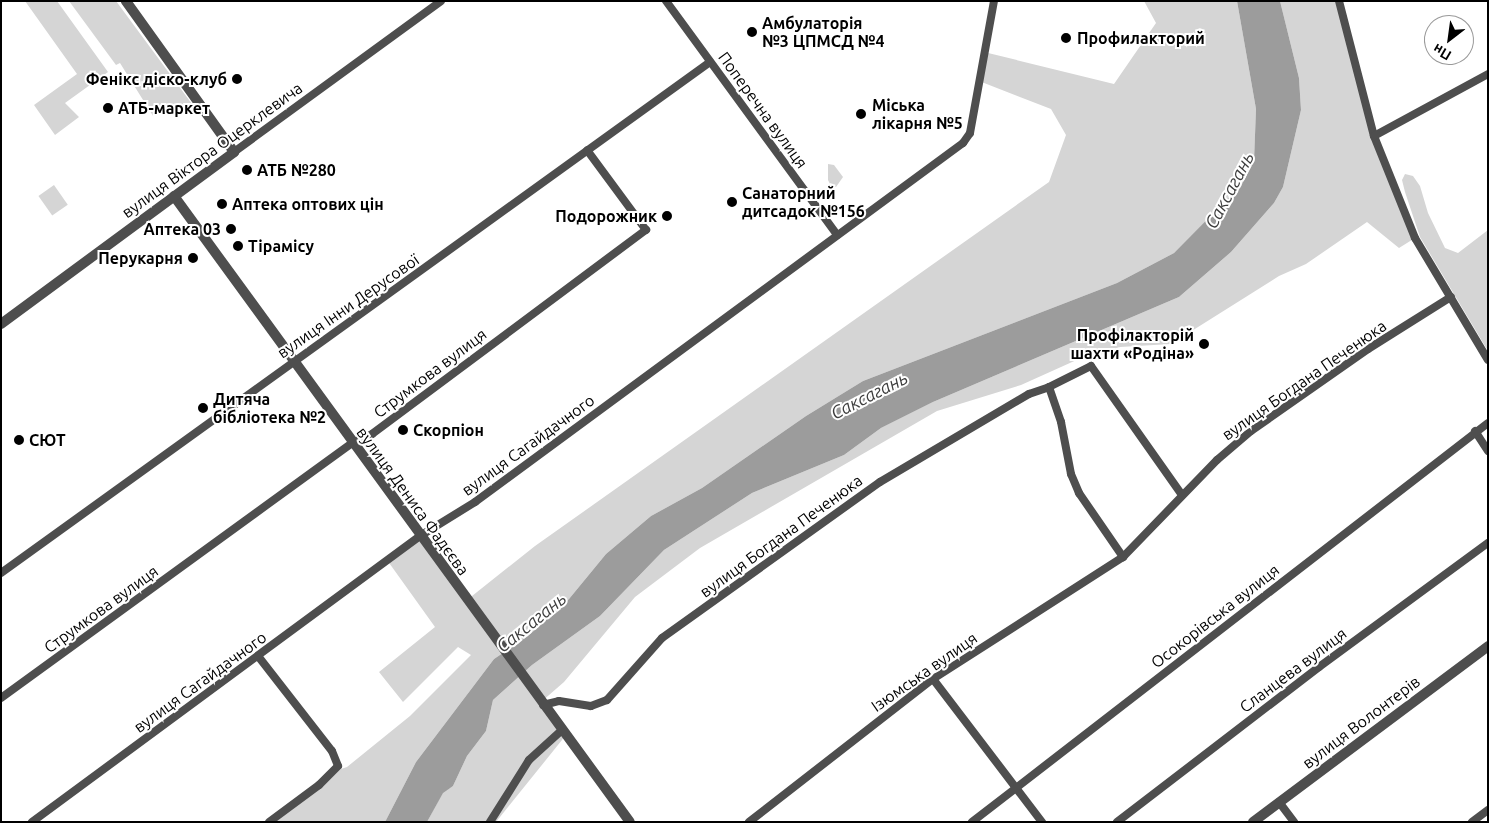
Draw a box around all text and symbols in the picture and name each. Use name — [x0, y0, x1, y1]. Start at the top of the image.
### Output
place label: Амбулаторія №3 ЦПМСД №4 — [762, 13, 884, 51]
north arrow — [1424, 15, 1474, 65]
marker: Амбулаторія №3 ЦПМСД №4 — [746, 26, 758, 38]
place label: Профилакторий — [1077, 28, 1205, 48]
marker: Профилакторий — [1059, 31, 1073, 45]
text: Пн — [1430, 41, 1454, 64]
street label: Поперечна вулиця — [714, 48, 812, 172]
place label: Фенікс діско-клуб — [86, 69, 227, 89]
marker: Фенікс діско-клуб — [231, 73, 243, 85]
street label: вулиця Віктора Оцерклевича — [118, 78, 306, 222]
place label: Міська лікарня №5 — [872, 95, 963, 133]
place label: АТБ-маркет — [118, 98, 210, 118]
marker: АТБ-маркет — [102, 102, 114, 114]
marker: Міська лікарня №5 — [854, 107, 868, 121]
water label: Саксагань — [1200, 148, 1258, 232]
place label: АТБ №280 — [257, 160, 336, 180]
marker: АТБ №280 — [241, 164, 253, 176]
place label: Санаторний дитсадок №156 — [742, 183, 865, 221]
place label: Аптека оптових цін — [232, 194, 384, 214]
marker: Санаторний дитсадок №156 — [726, 196, 738, 208]
marker: Аптека оптових цін — [216, 198, 228, 210]
place label: Подорожник — [555, 206, 657, 226]
marker: Подорожник — [661, 210, 673, 222]
place label: Аптека 03 — [144, 219, 221, 239]
marker: Аптека 03 — [225, 223, 237, 235]
place label: Тірамісу — [248, 236, 314, 256]
marker: Тірамісу — [232, 240, 244, 252]
place label: Перукарня — [98, 248, 183, 268]
street label: вулиця Інни Дерусової — [273, 250, 423, 362]
marker: Перукарня — [187, 252, 199, 264]
street label: вулиця Богдана Печенюка — [1218, 316, 1390, 444]
street label: Струмкова вулиця — [370, 324, 490, 422]
place label: Профілакторій шахти «Родіна» — [1071, 325, 1194, 363]
marker: Профілакторій шахти «Родіна» — [1198, 338, 1210, 350]
water label: Саксагань — [827, 366, 911, 424]
place label: Дитяча бібліотека №2 — [213, 389, 326, 427]
street label: вулиця Сагайдачного — [458, 390, 598, 500]
marker: Дитяча бібліотека №2 — [197, 402, 209, 414]
place label: Скорпіон — [413, 420, 484, 440]
street label: вулиця Дениса Фадєєва — [353, 423, 473, 579]
marker: Скорпіон — [397, 424, 409, 436]
place label: СЮТ — [29, 430, 66, 450]
marker: СЮТ — [13, 434, 25, 446]
street label: вулиця Богдана Печенюка — [696, 471, 866, 601]
street label: Осокорівська вулиця — [1147, 560, 1283, 672]
street label: Струмкова вулиця — [40, 561, 162, 657]
water label: Саксагань — [492, 587, 570, 657]
street label: Сланцева вулиця — [1236, 624, 1350, 716]
street label: вулиця Сагайдачного — [130, 627, 270, 737]
street label: Ізюмська вулиця — [867, 628, 981, 716]
street label: вулиця Волонтерів — [1298, 672, 1424, 772]

